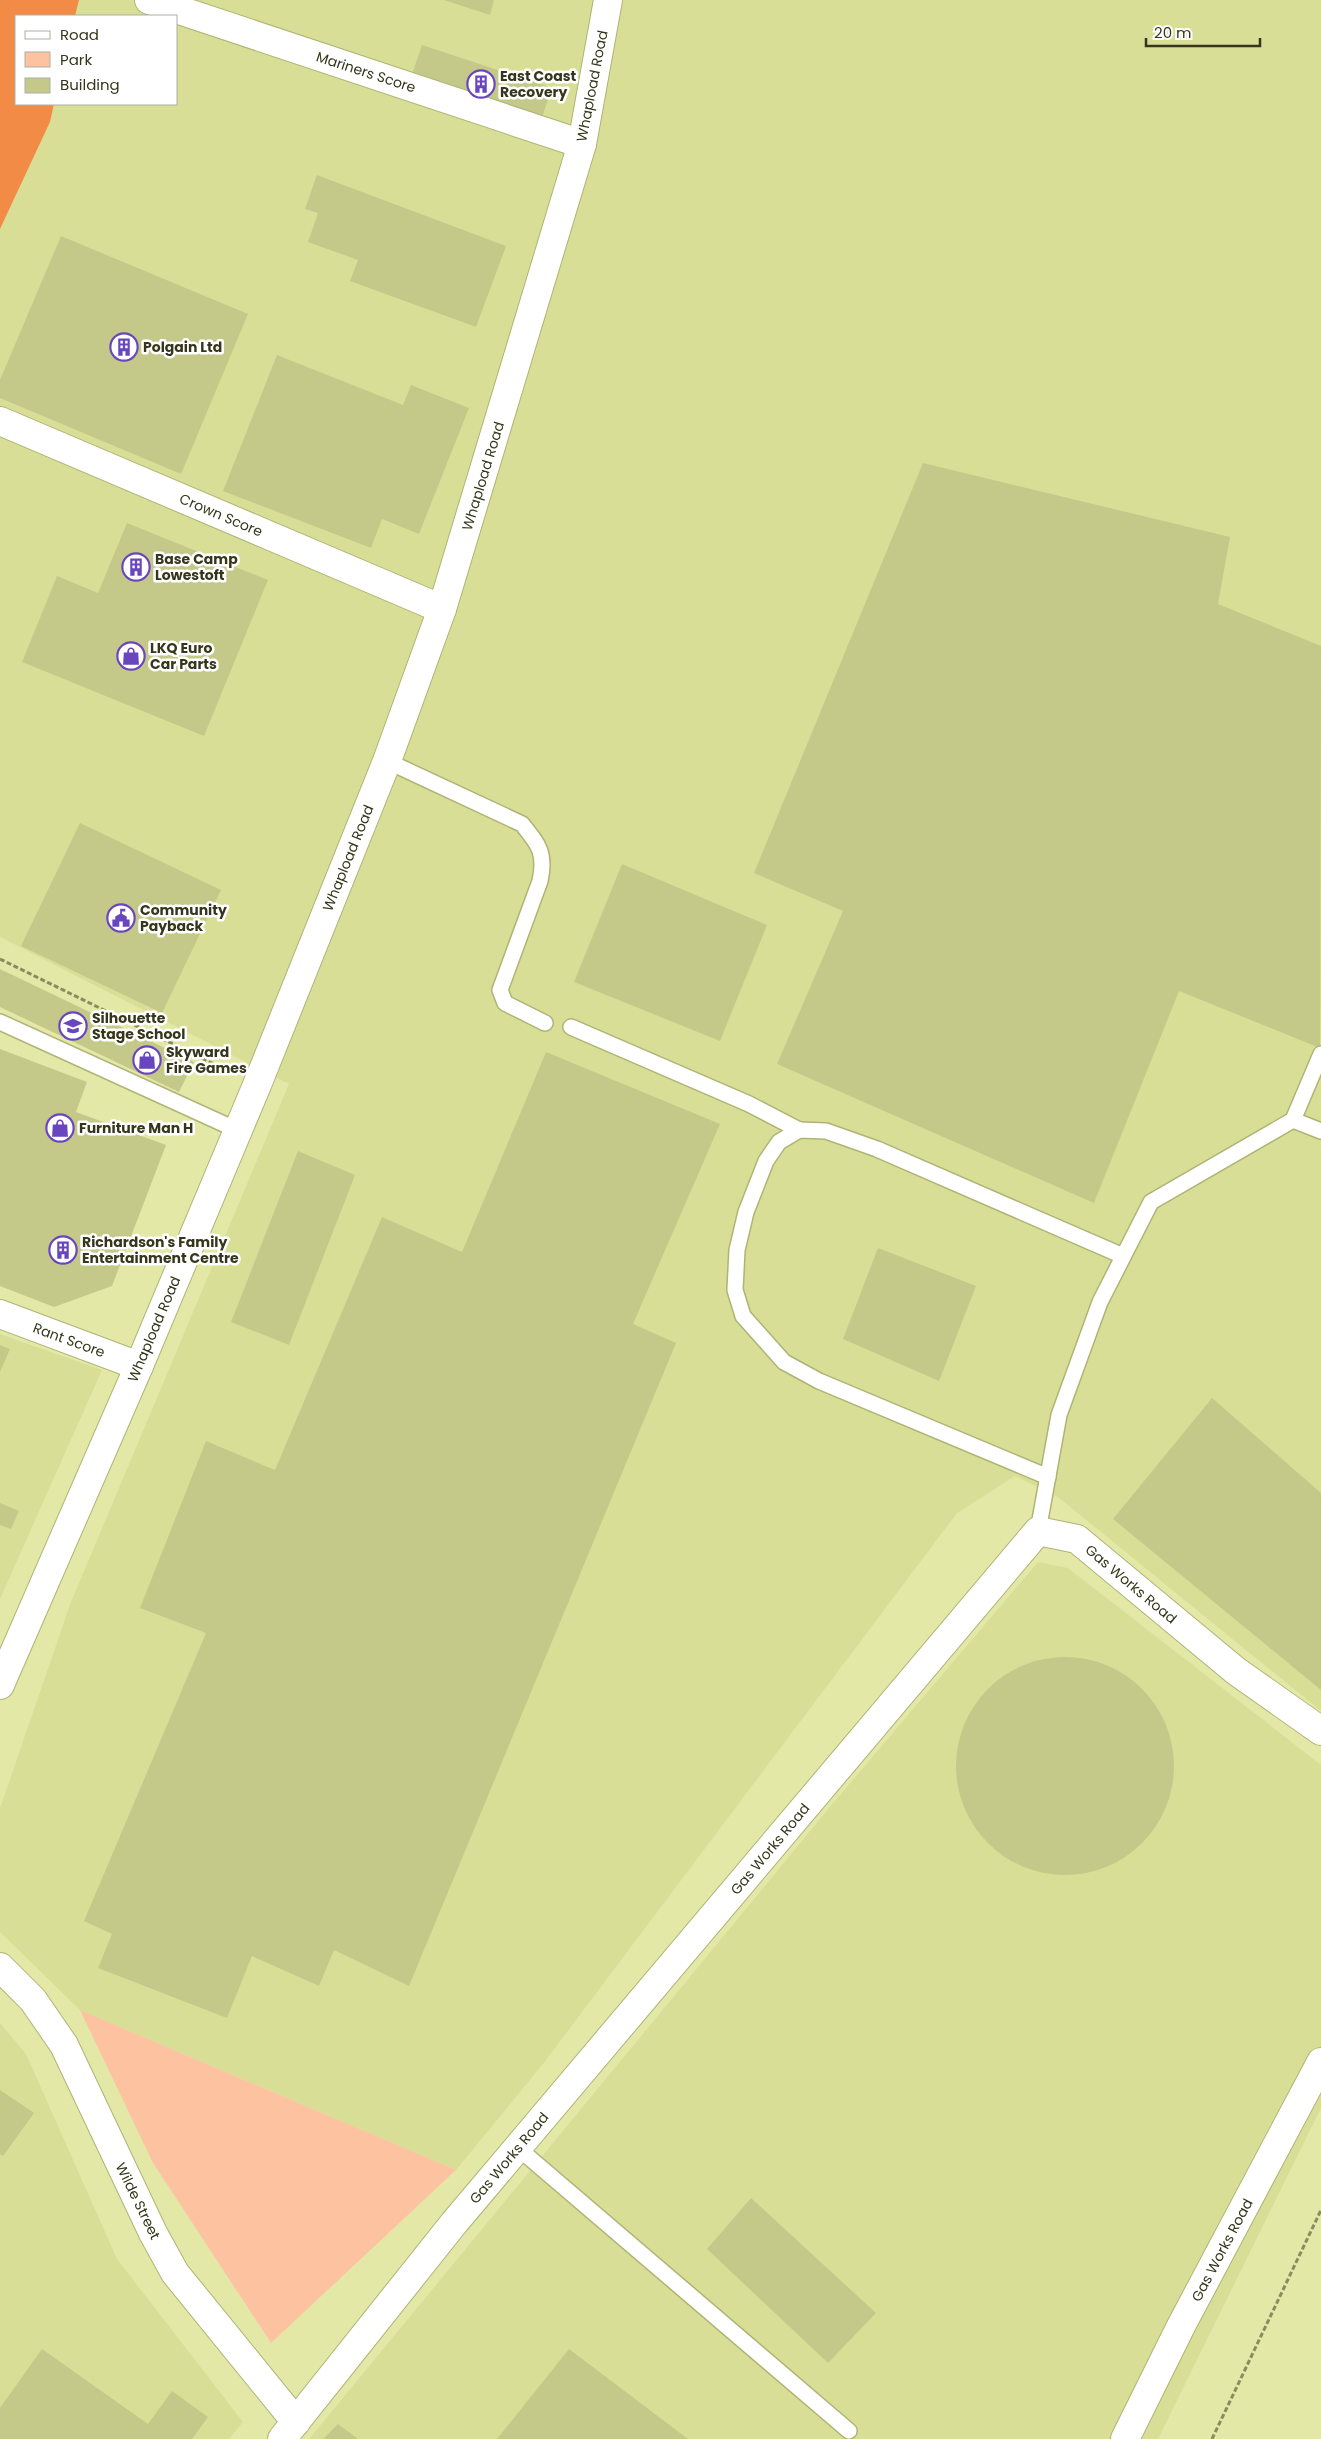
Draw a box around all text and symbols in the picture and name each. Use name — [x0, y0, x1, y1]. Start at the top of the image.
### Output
legend — [15, 15, 178, 105]
scale bar — [1146, 15, 1260, 47]
text: 20 m — [1154, 22, 1192, 43]
text: Road — [60, 24, 99, 45]
street label: Whapload Road — [571, 29, 613, 143]
street label: Mariners Score — [314, 46, 419, 98]
text: Park — [60, 49, 92, 70]
place label: East Coast Recovery — [500, 66, 576, 102]
building icon: East Coast Recovery — [466, 69, 496, 99]
text: Building — [60, 74, 120, 95]
building icon: Polgain Ltd — [109, 332, 139, 362]
place label: Polgain Ltd — [143, 337, 222, 357]
street label: Whapload Road — [457, 419, 509, 533]
street label: Crown Score — [176, 488, 266, 542]
place label: Base Camp Lowestoft — [155, 549, 238, 585]
building icon: Base Camp Lowestoft — [121, 552, 151, 582]
place label: LKQ Euro Car Parts — [150, 638, 217, 674]
shop icon: LKQ Euro Car Parts — [116, 641, 146, 671]
street label: Whapload Road — [318, 802, 378, 914]
place label: Community Payback — [140, 900, 227, 936]
public building icon: Community Payback — [106, 903, 136, 933]
place label: Silhouette Stage School — [92, 1008, 185, 1044]
school or university icon: Silhouette Stage School — [58, 1011, 88, 1041]
place label: Skyward Fire Games — [166, 1042, 247, 1078]
shop icon: Skyward Fire Games — [132, 1045, 162, 1075]
shop icon: Furniture Man H — [45, 1113, 75, 1143]
place label: Furniture Man H — [79, 1118, 193, 1138]
place label: Richardson's Family Entertainment Centre — [82, 1232, 239, 1268]
building icon: Richardson's Family Entertainment Centre — [48, 1235, 78, 1265]
street label: Whapload Road — [123, 1273, 185, 1385]
street label: Rant Score — [30, 1318, 108, 1362]
street label: Gas Works Road — [1081, 1540, 1181, 1628]
street label: Gas Works Road — [726, 1799, 814, 1899]
street label: Gas Works Road — [465, 2108, 553, 2208]
street label: Wilde Street — [111, 2159, 165, 2243]
street label: Gas Works Road — [1186, 2195, 1258, 2305]

